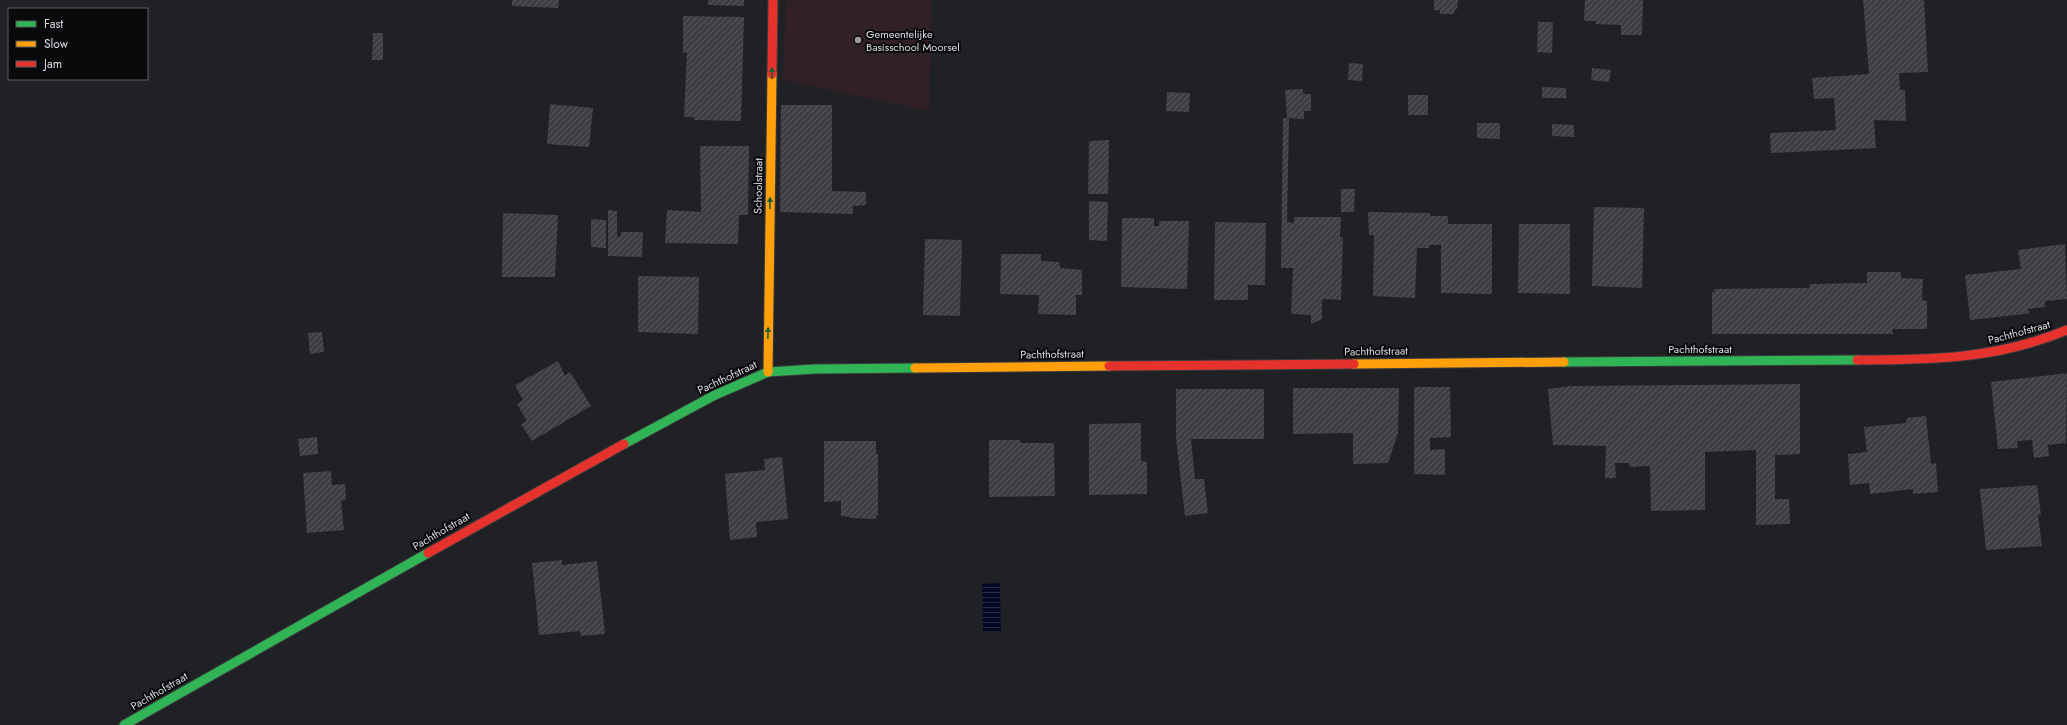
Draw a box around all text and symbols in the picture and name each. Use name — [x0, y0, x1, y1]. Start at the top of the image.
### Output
legend — [8, 8, 148, 80]
text: Fast — [44, 15, 63, 33]
place label: Gemeentelijke Basisschool Moorsel — [866, 26, 960, 55]
text: Slow — [44, 35, 69, 53]
marker: Gemeentelijke Basisschool Moorsel — [853, 35, 863, 45]
text: Jam — [42, 55, 62, 73]
one-way arrow — [769, 66, 775, 79]
street label: Schoolstraat — [750, 158, 766, 214]
one-way arrow — [767, 196, 773, 209]
street label: Pachthofstraat — [1986, 316, 2052, 348]
one-way arrow — [765, 327, 772, 339]
street label: Pachthofstraat — [1668, 341, 1732, 357]
street label: Pachthofstraat — [1344, 342, 1408, 360]
street label: Pachthofstraat — [1020, 345, 1084, 363]
street label: Pachthofstraat — [695, 356, 760, 398]
street label: Pachthofstraat — [409, 508, 473, 554]
street label: Pachthofstraat — [127, 668, 191, 714]

